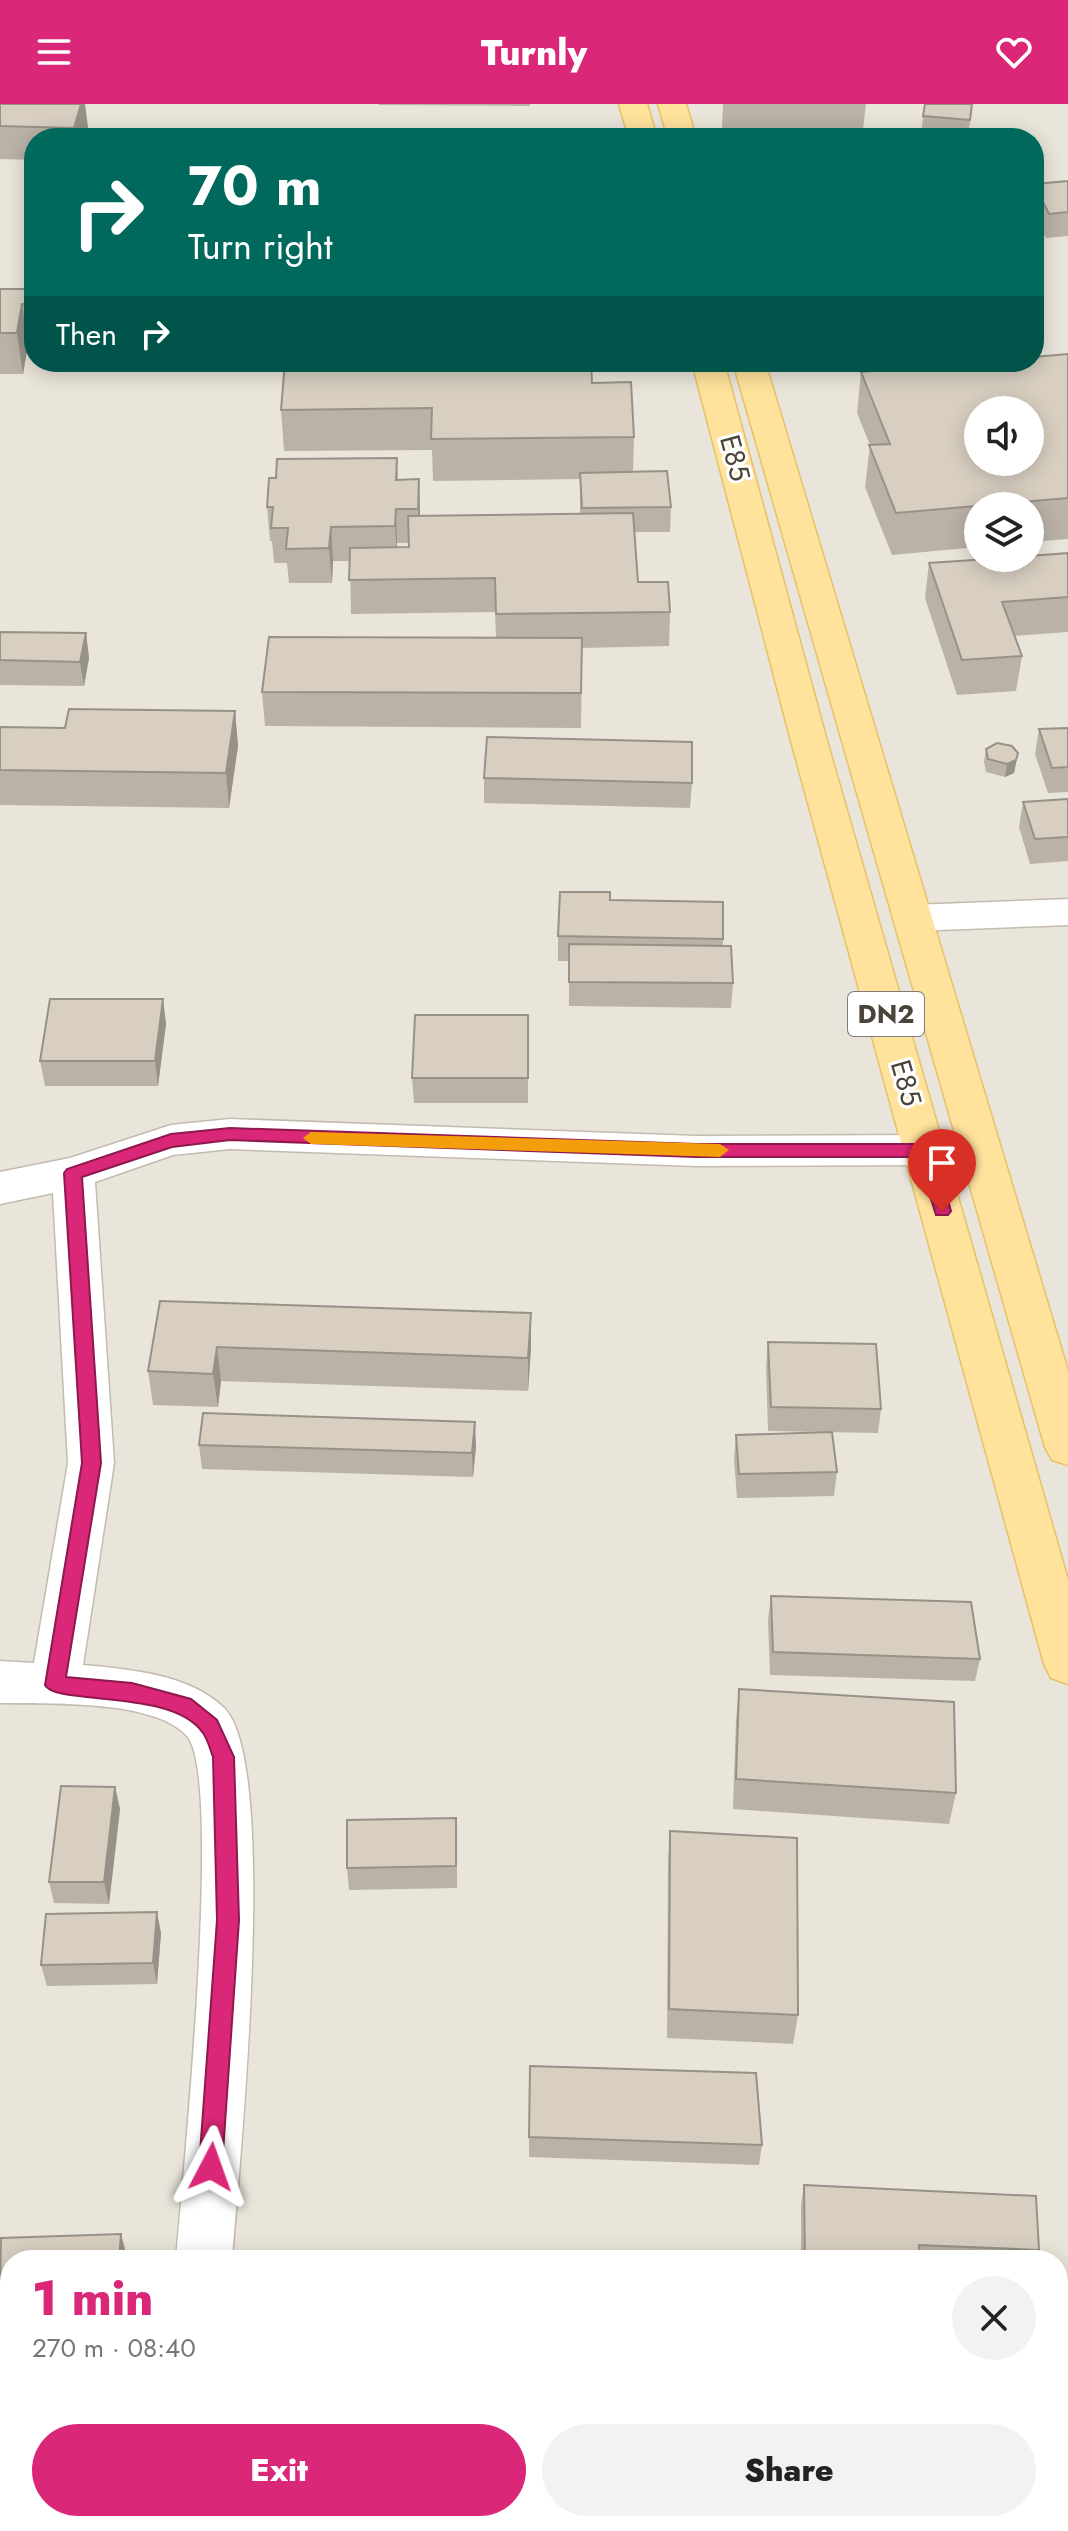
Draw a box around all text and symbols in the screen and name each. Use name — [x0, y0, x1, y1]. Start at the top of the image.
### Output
text: Turnly — [481, 26, 587, 78]
icon: menu — [32, 30, 76, 74]
icon: heart — [992, 30, 1036, 74]
text: 70 m — [188, 145, 322, 226]
icon: right — [56, 160, 160, 264]
text: Turn right — [188, 220, 333, 272]
icon: right — [133, 312, 177, 356]
text: Then — [56, 313, 117, 356]
map controls — [964, 396, 1044, 572]
button: sound — [964, 396, 1044, 476]
street label: E85 — [709, 430, 761, 486]
button: layers — [964, 492, 1044, 572]
road number: DN2 — [848, 992, 924, 1036]
street label: E85 — [880, 1055, 932, 1111]
pin — [908, 1129, 976, 1211]
icon: arrive — [920, 1141, 964, 1185]
position arrow — [169, 2125, 253, 2209]
text: 1 min — [32, 2264, 153, 2333]
button: close — [952, 2276, 1036, 2360]
text: 270 m · 08:40 — [32, 2329, 196, 2367]
button: Exit — [32, 2424, 526, 2516]
button: Share — [542, 2424, 1036, 2516]

